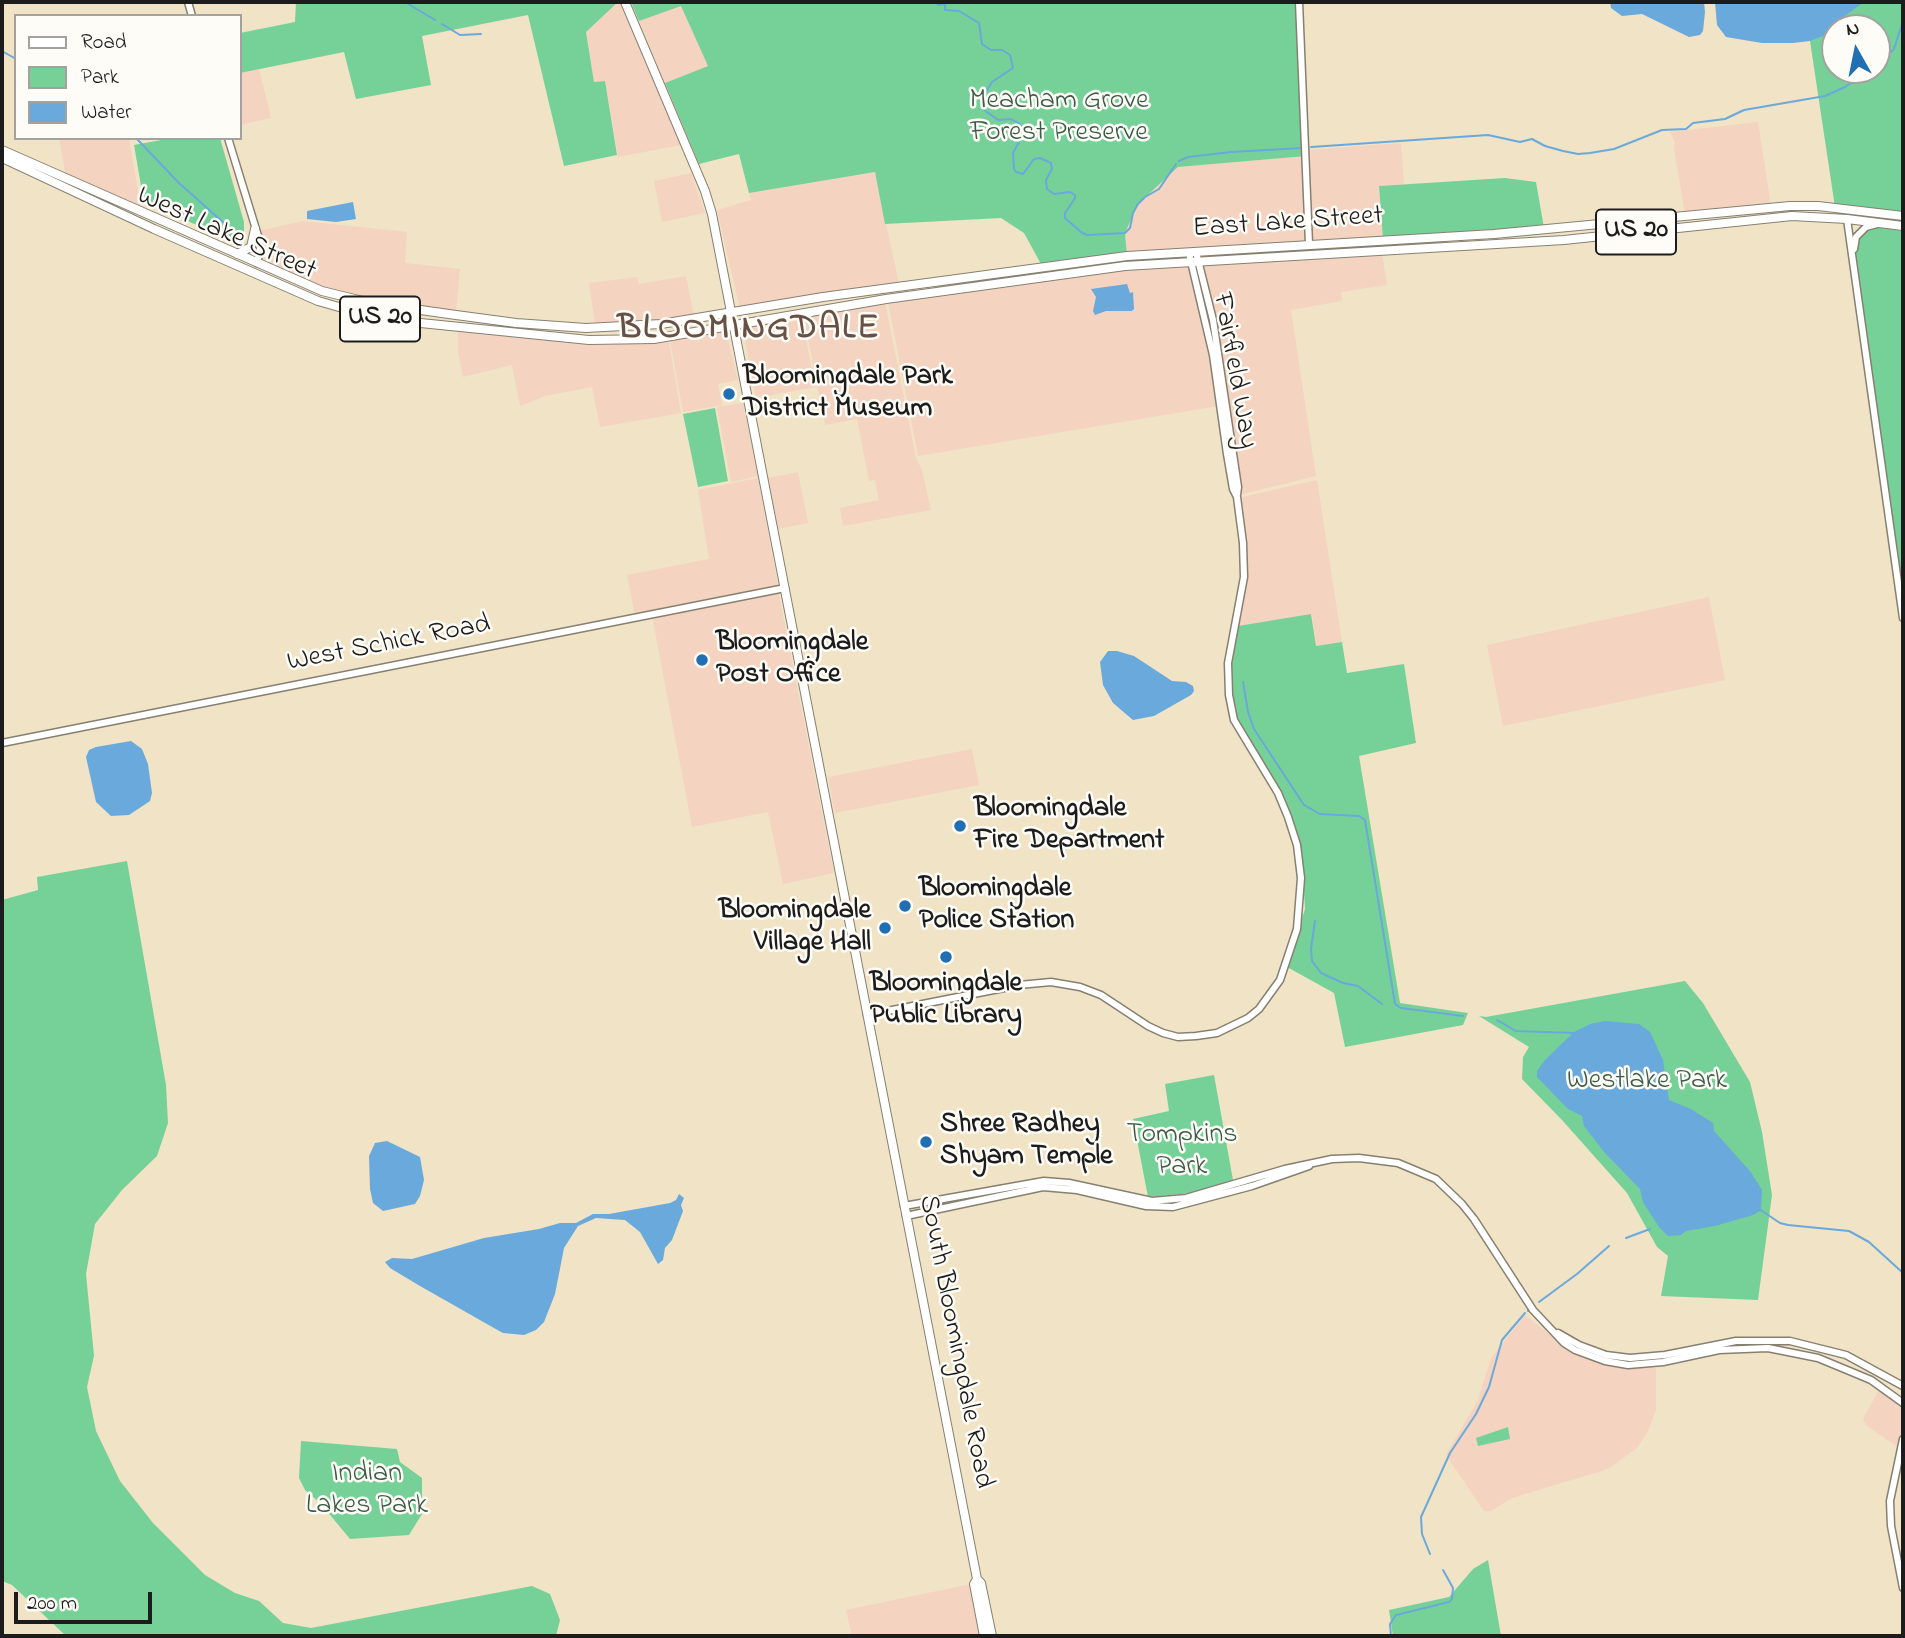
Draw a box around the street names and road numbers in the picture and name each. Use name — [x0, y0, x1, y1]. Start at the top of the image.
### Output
street label: West Lake Street — [131, 180, 321, 290]
street label: East Lake Street — [1192, 201, 1384, 247]
road number: US 20 — [1596, 210, 1676, 255]
street label: Fairfield Way — [1203, 291, 1263, 451]
road number: US 20 — [340, 296, 420, 342]
street label: West Schick Road — [285, 609, 493, 681]
street label: South Bloomingdale Road — [909, 1192, 999, 1492]

